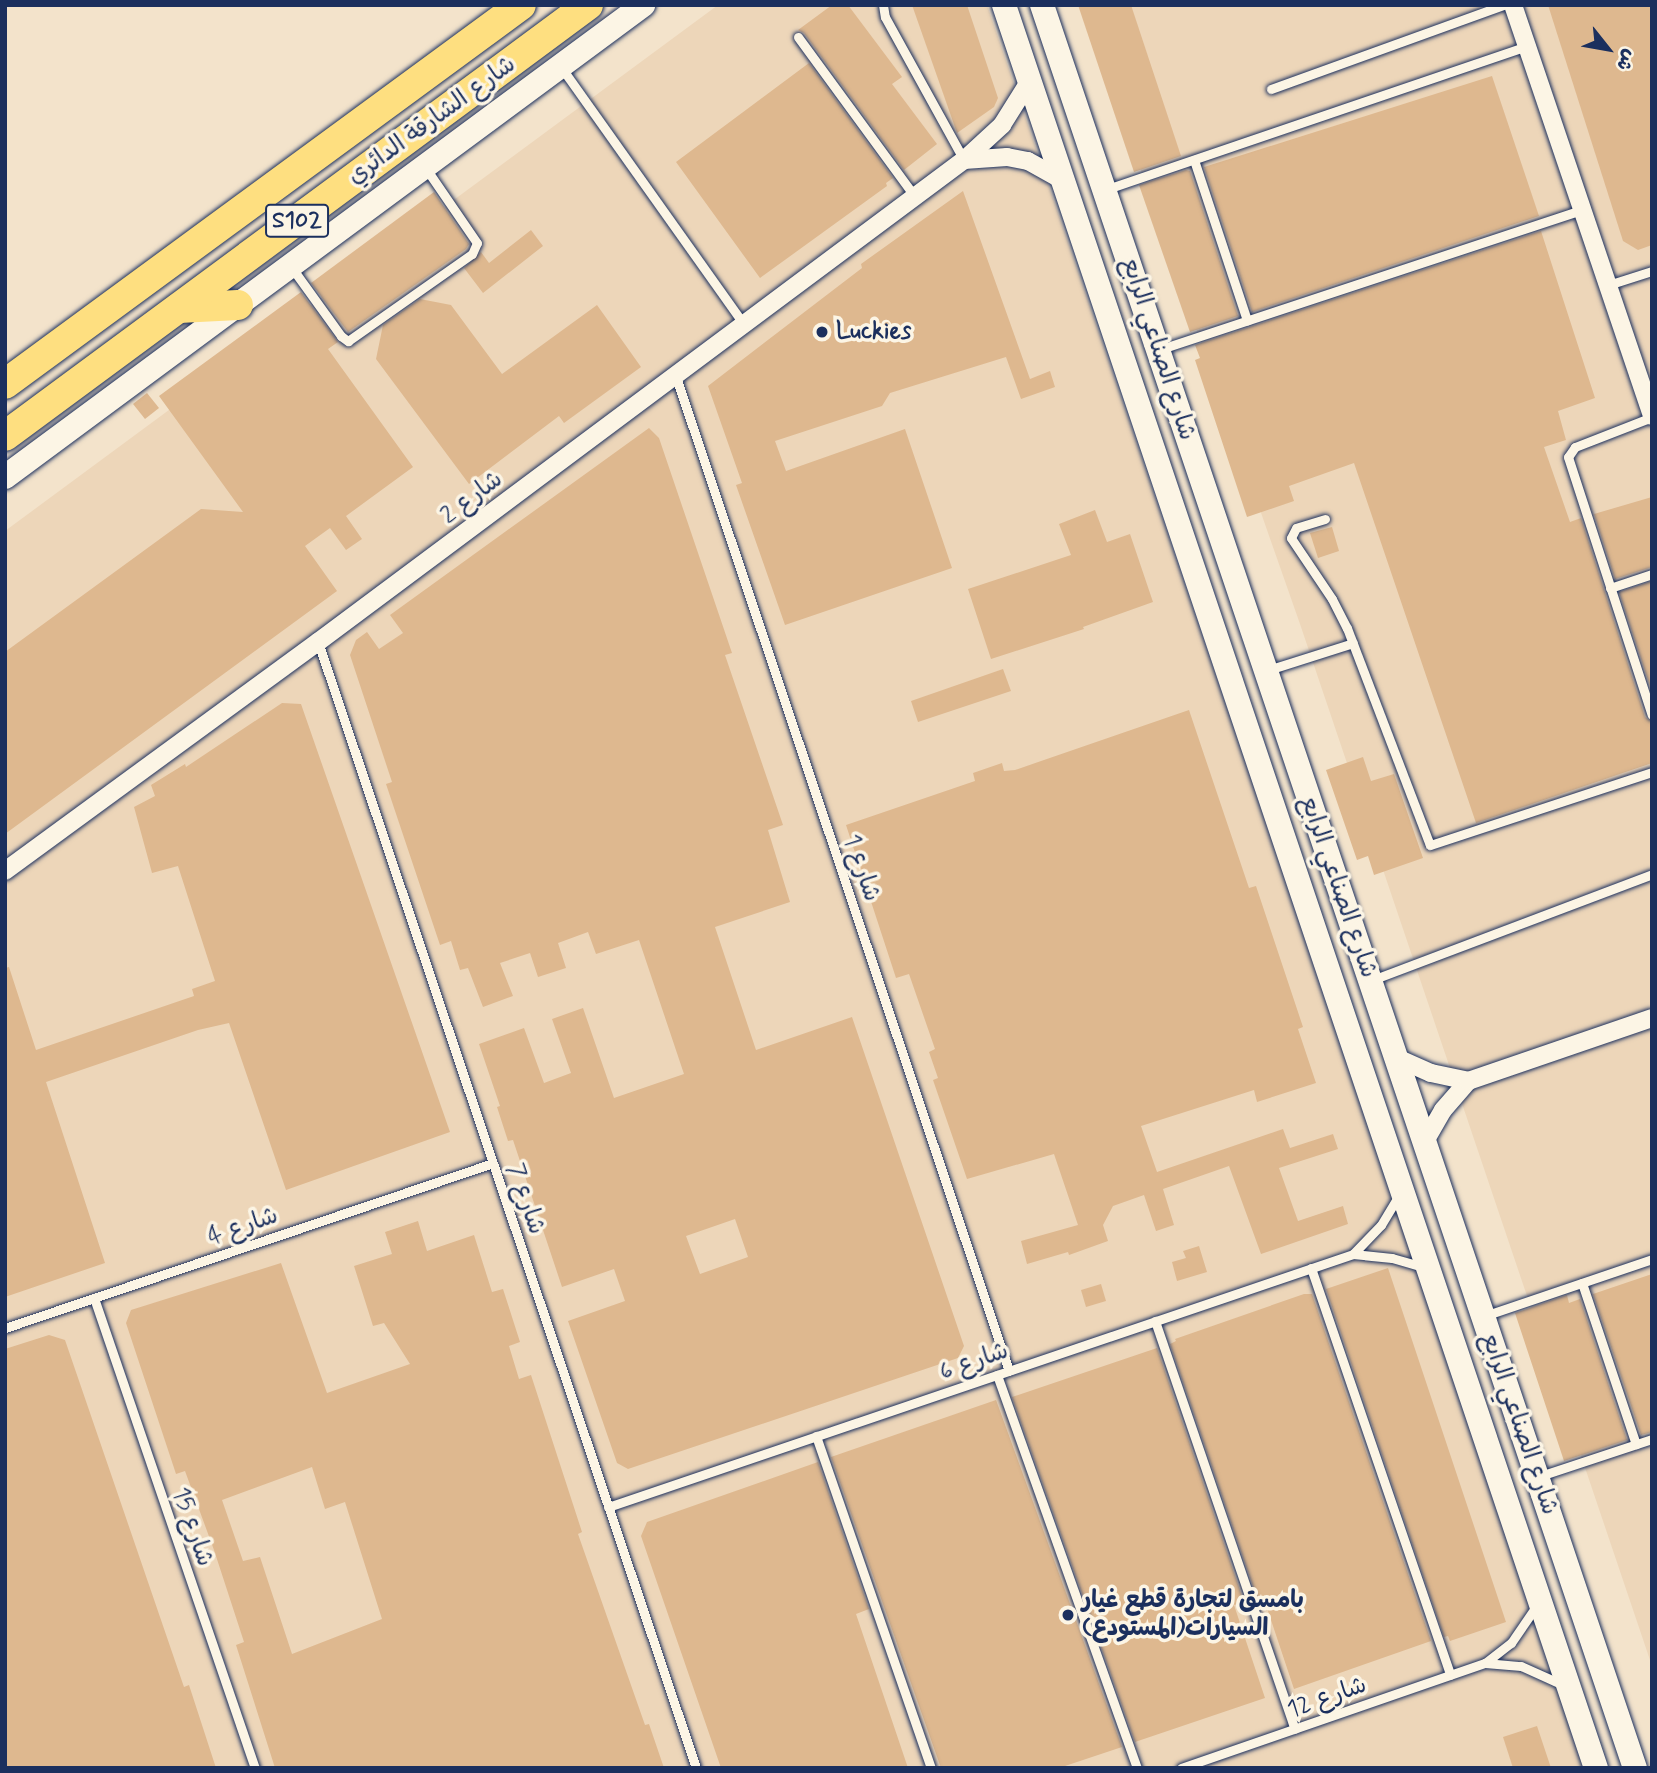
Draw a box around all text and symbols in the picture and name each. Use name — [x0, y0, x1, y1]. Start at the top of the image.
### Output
north arrow — [1573, 14, 1643, 84]
text: ش — [1610, 45, 1643, 75]
street label: شارع الشارقة الدائري — [343, 50, 521, 192]
road number: S102 — [264, 202, 330, 241]
street label: شارع الصناعي الرابع — [1115, 254, 1201, 444]
place label: Luckies — [836, 318, 911, 346]
marker: Luckies — [814, 324, 830, 340]
street label: شارع 2 — [435, 465, 509, 531]
street label: شارع الصناعي الرابع — [1293, 792, 1383, 982]
street label: شارع 1 — [836, 831, 886, 905]
street label: شارع 7 — [500, 1160, 550, 1238]
street label: شارع 4 — [204, 1202, 282, 1252]
street label: شارع الصناعي الرابع — [1474, 1329, 1564, 1519]
street label: شارع 6 — [936, 1337, 1012, 1387]
street label: شارع 15 — [165, 1484, 219, 1570]
place label: بامسق لتجارة قطع غيار السيارات(المستودع) — [1082, 1587, 1304, 1643]
marker: بامسق لتجارة قطع غيار السيارات(المستودع) — [1060, 1607, 1076, 1623]
street label: شارع 12 — [1284, 1671, 1370, 1725]

